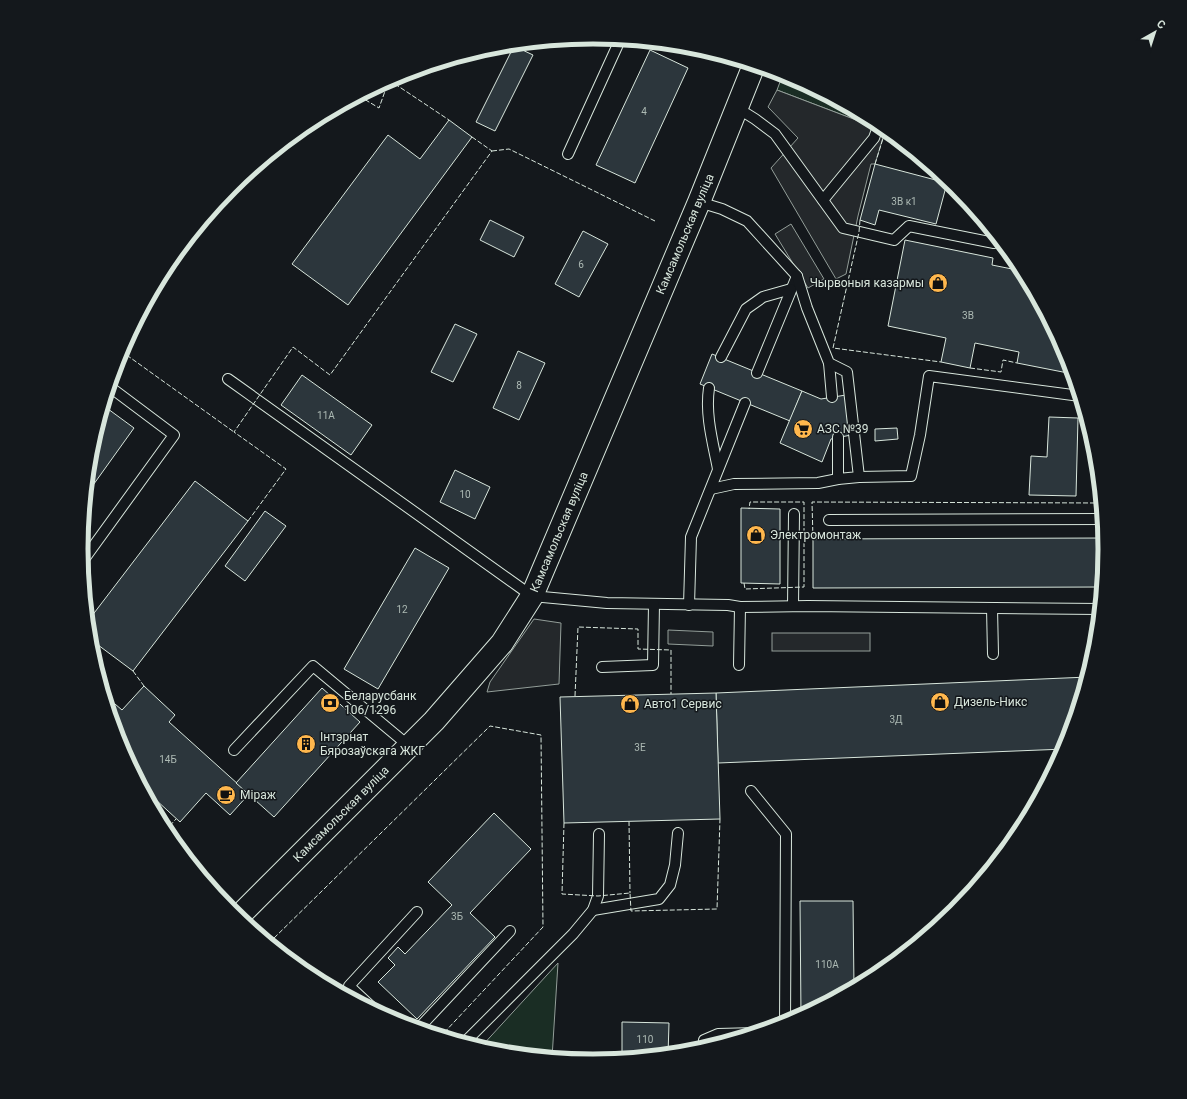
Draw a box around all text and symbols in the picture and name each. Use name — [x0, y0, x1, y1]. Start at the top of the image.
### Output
north arrow — [1135, 12, 1175, 52]
text: С — [1154, 17, 1168, 32]
house number: 4 — [641, 106, 647, 117]
street label: Камсамольская вуліца — [653, 172, 717, 296]
house number: 3В к1 — [891, 196, 917, 207]
house number: 6 — [578, 259, 584, 270]
shop icon: Чырвоныя казармы — [927, 272, 949, 294]
place label: Чырвоныя казармы — [810, 276, 924, 290]
house number: 3В — [962, 310, 974, 321]
house number: 8 — [516, 380, 522, 391]
house number: 11А — [317, 410, 335, 421]
supermarket icon: АЗС №39 — [792, 418, 814, 440]
place label: АЗС №39 — [817, 422, 869, 436]
street label: Камсамольская вуліца — [527, 470, 591, 594]
house number: 10 — [459, 489, 471, 500]
shop icon: Электромонтаж — [745, 524, 767, 546]
place label: Электромонтаж — [770, 528, 862, 542]
house number: 12 — [396, 604, 408, 615]
place label: Беларусбанк 106/1296 — [344, 689, 417, 717]
shop icon: Дизель-Никс — [929, 691, 951, 713]
bank icon: Беларусбанк 106/1296 — [319, 692, 341, 714]
shop icon: Авто1 Сервис — [619, 693, 641, 715]
place label: Дизель-Никс — [954, 695, 1027, 709]
place label: Авто1 Сервис — [644, 697, 722, 711]
house number: 3Д — [889, 714, 903, 725]
place label: Інтэрнат Бярозаўскага ЖКГ — [320, 730, 425, 758]
building icon: Інтэрнат Бярозаўскага ЖКГ — [295, 733, 317, 755]
house number: 3Е — [634, 742, 646, 753]
house number: 14Б — [159, 754, 177, 765]
street label: Камсамольская вуліца — [290, 763, 392, 865]
cafe icon: Міраж — [215, 784, 237, 806]
place label: Міраж — [240, 788, 277, 802]
house number: 3Б — [451, 911, 463, 922]
house number: 110А — [815, 959, 839, 970]
house number: 110 — [637, 1034, 654, 1045]

